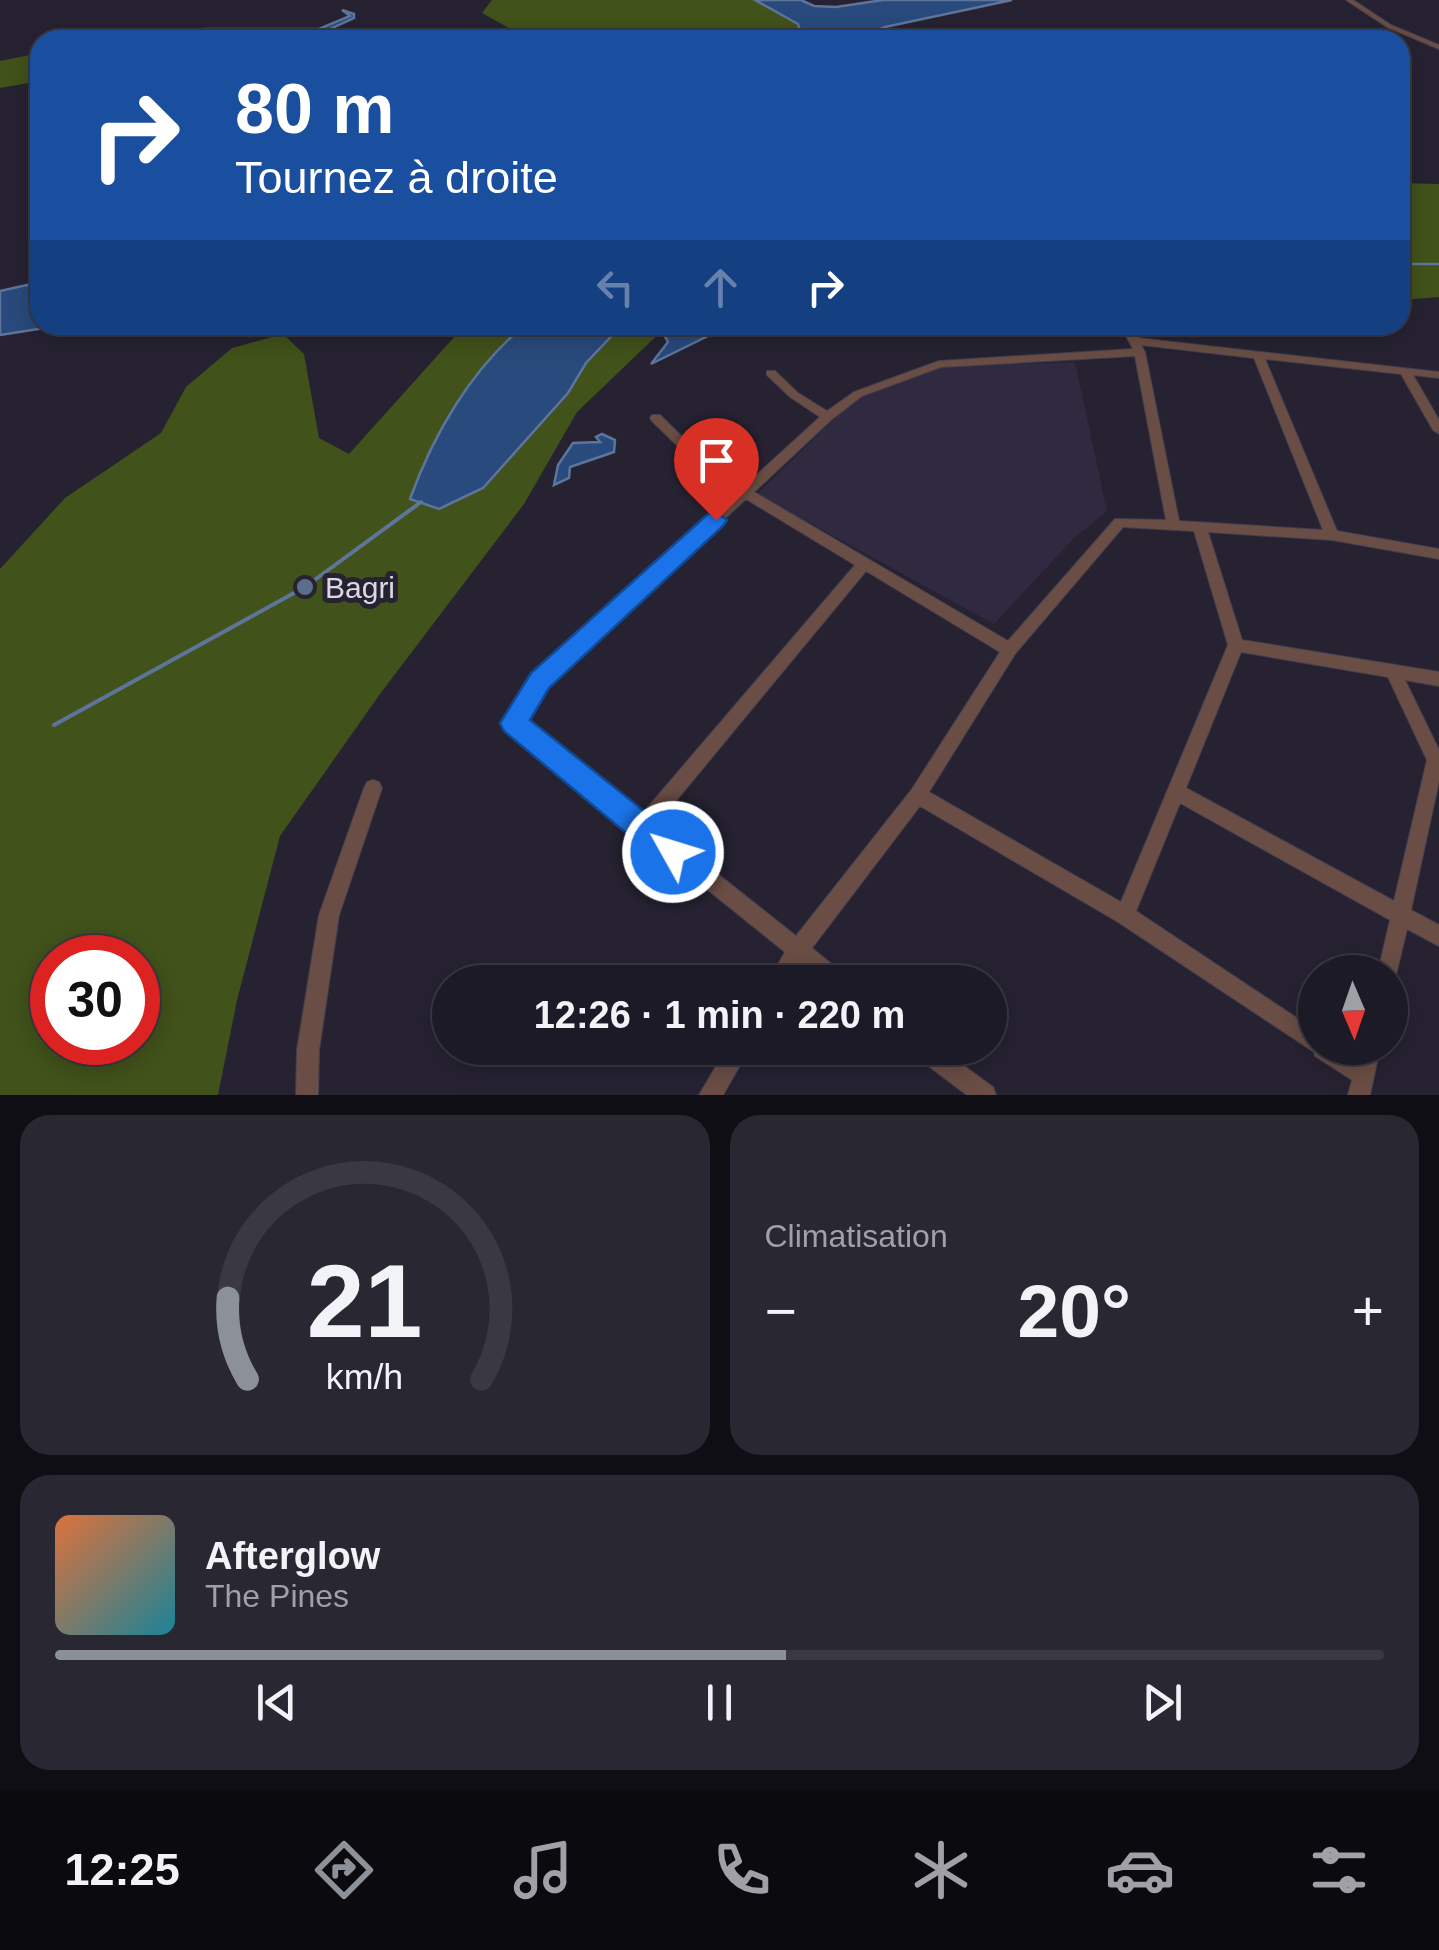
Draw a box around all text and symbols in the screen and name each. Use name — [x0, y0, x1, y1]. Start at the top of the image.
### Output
icon: right — [70, 70, 200, 200]
text: 80 m — [235, 70, 395, 148]
text: Tournez à droite — [235, 152, 558, 203]
icon: left — [588, 260, 643, 315]
icon: ahead — [693, 260, 748, 315]
icon: right — [798, 260, 853, 315]
pin — [674, 418, 759, 521]
icon: arrive — [689, 433, 744, 488]
place label: Bagri — [325, 571, 395, 604]
marker: Bagri — [294, 576, 316, 598]
position arrow — [621, 800, 725, 904]
speed limit sign: 30 — [30, 935, 160, 1065]
north arrow — [1298, 955, 1408, 1065]
map controls — [1298, 955, 1408, 1065]
text: 12:26 · 1 min · 220 m — [534, 994, 905, 1036]
text: Climatisation — [765, 1218, 948, 1254]
text: 21 — [307, 1243, 423, 1359]
text: 20° — [1018, 1269, 1131, 1353]
text: − — [765, 1280, 797, 1342]
text: + — [1352, 1280, 1384, 1342]
text: km/h — [326, 1357, 403, 1397]
text: Afterglow — [205, 1535, 380, 1577]
text: The Pines — [205, 1578, 349, 1614]
icon: previous — [249, 1675, 304, 1730]
icon: pause — [692, 1675, 747, 1730]
icon: next — [1135, 1675, 1190, 1730]
icon: directions — [309, 1835, 379, 1905]
icon: music — [508, 1835, 578, 1905]
icon: phone — [707, 1835, 777, 1905]
icon: climate — [906, 1835, 976, 1905]
icon: car — [1105, 1835, 1175, 1905]
icon: filters — [1304, 1835, 1374, 1905]
text: 12:25 — [65, 1844, 180, 1895]

